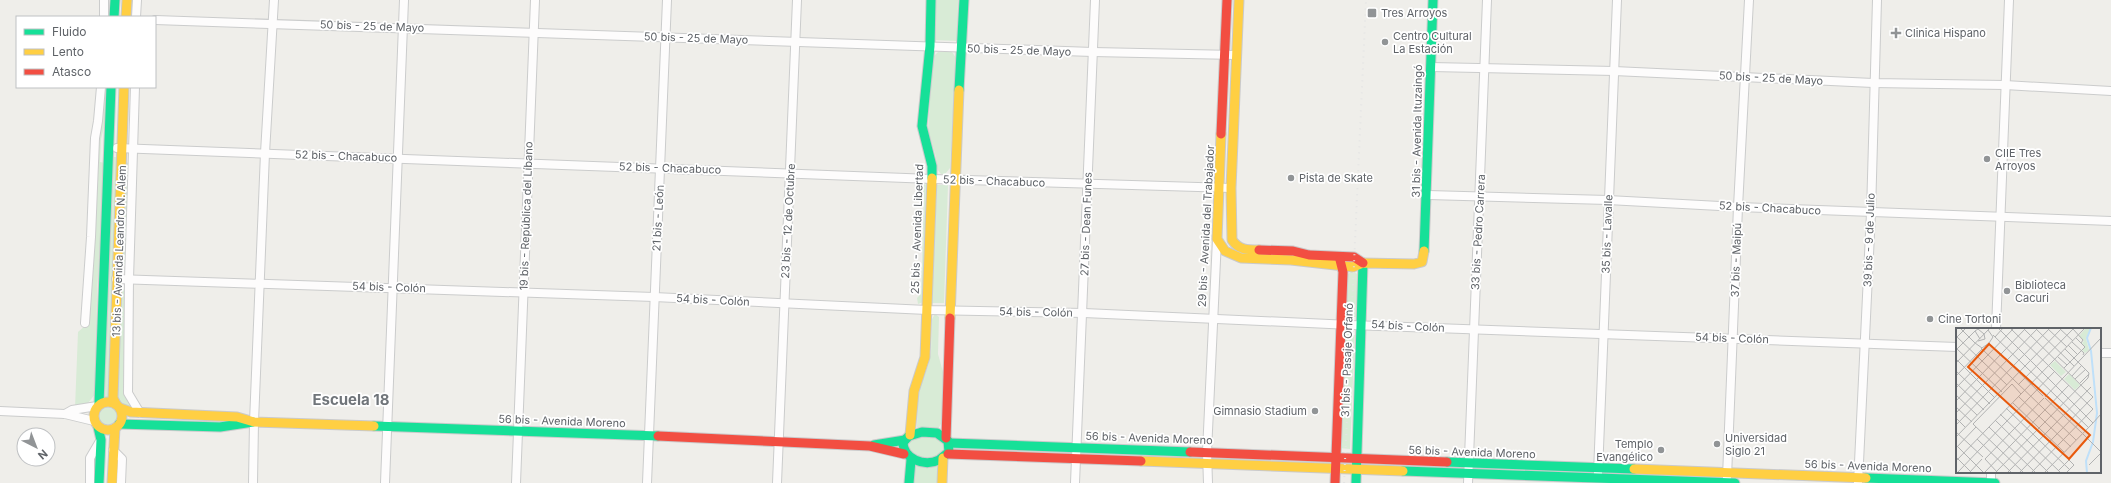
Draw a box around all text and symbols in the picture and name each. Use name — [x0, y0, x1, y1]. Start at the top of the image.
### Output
place label: Tres Arroyos — [1381, 6, 1448, 20]
marker: Tres Arroyos — [1366, 7, 1378, 19]
legend — [16, 16, 156, 88]
street label: 50 bis - 25 de Mayo — [320, 17, 425, 35]
text: Fluido — [52, 24, 87, 39]
place label: Clinica Hispano — [1905, 26, 1986, 40]
marker: Clinica Hispano — [1890, 27, 1902, 39]
street label: 50 bis - 25 de Mayo — [644, 29, 749, 47]
place label: Centro Cultural La Estación — [1393, 29, 1472, 56]
marker: Centro Cultural La Estación — [1380, 37, 1390, 47]
street label: 50 bis - 25 de Mayo — [967, 41, 1072, 59]
text: Lento — [52, 44, 84, 59]
text: Atasco — [52, 64, 91, 79]
street label: 31 bis - Avenida Ituzaingó — [1409, 64, 1425, 198]
street label: 50 bis - 25 de Mayo — [1718, 68, 1824, 88]
street label: 19 bis - República del Líbano — [516, 141, 536, 291]
street label: 29 bis - Avenida del Trabajador — [1195, 144, 1217, 308]
place label: CIIE Tres Arroyos — [1995, 146, 2041, 173]
street label: 52 bis - Chacabuco — [295, 147, 398, 165]
marker: CIIE Tres Arroyos — [1982, 154, 1992, 164]
street label: 52 bis - Chacabuco — [619, 159, 722, 177]
street label: 23 bis - 12 de Octubre — [778, 163, 798, 279]
street label: 25 bis - Avenida Libertad — [908, 164, 926, 294]
street label: 13 bis - Avenida Leandro N. Alem — [109, 165, 129, 337]
place label: Pista de Skate — [1299, 171, 1373, 185]
street label: 52 bis - Chacabuco — [943, 172, 1046, 190]
street label: 27 bis - Dean Funes — [1077, 172, 1095, 276]
marker: Pista de Skate — [1286, 173, 1296, 183]
street label: 33 bis - Pedro Carrera — [1468, 174, 1488, 290]
street label: 21 bis - León — [649, 184, 667, 252]
street label: 39 bis - 9 de Julio — [1860, 192, 1878, 287]
street label: 35 bis - Lavalle — [1599, 194, 1615, 274]
street label: 52 bis - Chacabuco — [1719, 198, 1822, 218]
street label: 37 bis - Maipú — [1728, 222, 1744, 298]
place label: Biblioteca Cacuri — [2015, 278, 2066, 305]
street label: 54 bis - Colón — [352, 279, 426, 295]
marker: Biblioteca Cacuri — [2002, 286, 2012, 296]
street label: 54 bis - Colón — [676, 291, 750, 309]
street label: 31 bis - Pasaje Orfanó — [1338, 302, 1356, 417]
street label: 54 bis - Colón — [999, 304, 1073, 320]
place label: Cine Tortoni — [1938, 312, 2001, 326]
marker: Cine Tortoni — [1925, 314, 1935, 324]
street label: 54 bis - Colón — [1371, 317, 1445, 335]
inset map — [1956, 328, 2101, 473]
street label: 54 bis - Colón — [1695, 330, 1769, 346]
district label: Escuela 18 — [312, 390, 390, 409]
place label: Gimnasio Stadium — [1213, 404, 1307, 418]
marker: Gimnasio Stadium — [1310, 406, 1320, 416]
street label: 56 bis - Avenida Moreno — [498, 412, 626, 430]
north arrow — [16, 427, 56, 467]
street label: 56 bis - Avenida Moreno — [1085, 429, 1213, 447]
place label: Universidad Siglo 21 — [1725, 431, 1787, 458]
place label: Templo Evangélico — [1596, 437, 1653, 464]
marker: Universidad Siglo 21 — [1712, 439, 1722, 449]
street label: 56 bis - Avenida Moreno — [1408, 443, 1536, 461]
marker: Templo Evangélico — [1656, 445, 1666, 455]
text: N — [35, 446, 50, 462]
street label: 56 bis - Avenida Moreno — [1804, 457, 1932, 475]

